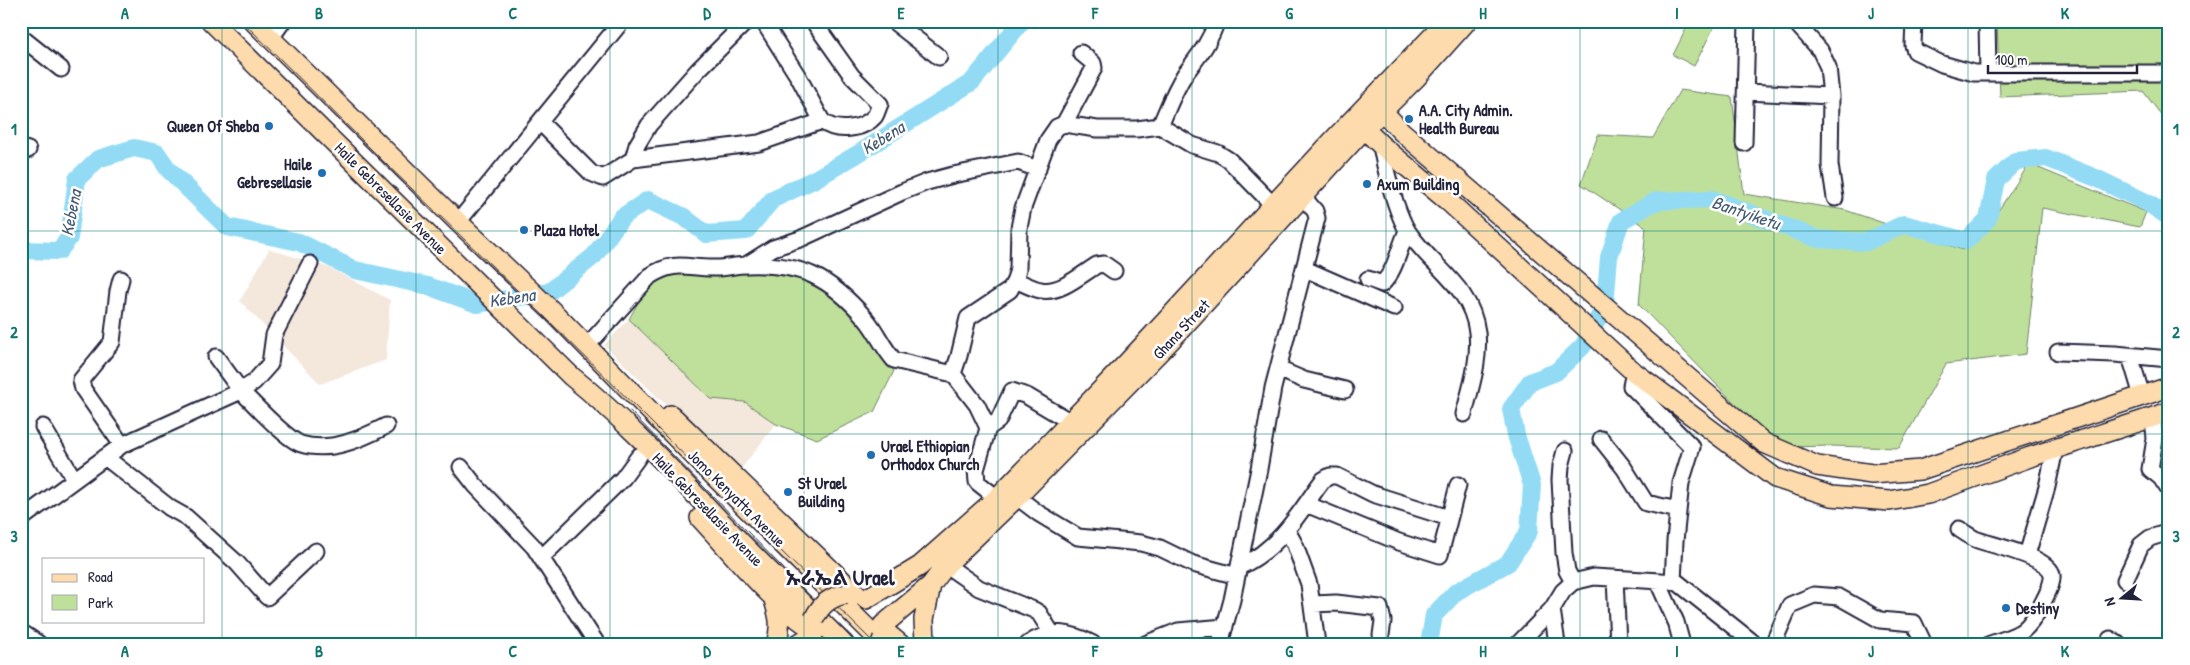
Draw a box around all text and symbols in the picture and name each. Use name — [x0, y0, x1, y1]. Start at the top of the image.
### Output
text: A — [121, 2, 129, 24]
text: B — [315, 2, 323, 24]
text: C — [509, 2, 518, 24]
text: D — [703, 2, 711, 24]
text: E — [897, 2, 905, 24]
text: F — [1091, 2, 1099, 24]
text: G — [1285, 2, 1293, 24]
text: H — [1479, 2, 1487, 24]
text: I — [1675, 2, 1679, 24]
text: J — [1868, 2, 1874, 24]
text: K — [2061, 2, 2070, 24]
scale bar — [1988, 42, 2136, 74]
text: 100 m — [1995, 49, 2028, 70]
place label: A.A. City Admin. Health Bureau — [1419, 99, 1513, 139]
marker: A.A. City Admin. Health Bureau — [1403, 113, 1415, 125]
water label: Kebena — [856, 114, 911, 160]
place label: Queen Of Sheba — [167, 115, 260, 137]
text: 1 — [11, 118, 17, 140]
text: 1 — [2173, 118, 2179, 140]
marker: Queen Of Sheba — [263, 120, 275, 132]
street label: Haile Gebresellasie Avenue — [330, 137, 453, 260]
place label: Haile Gebresellasie — [237, 153, 313, 193]
marker: Haile Gebresellasie — [316, 167, 328, 179]
place label: Axum Building — [1377, 173, 1459, 196]
marker: Axum Building — [1361, 178, 1373, 190]
water label: Kebena — [54, 186, 88, 238]
water label: Bantyiketu — [1709, 189, 1785, 236]
place label: Plaza Hotel — [534, 219, 600, 241]
marker: Plaza Hotel — [518, 224, 530, 236]
water label: Kebena — [487, 281, 539, 313]
street label: Ghana Street — [1147, 294, 1215, 364]
text: 2 — [10, 321, 18, 343]
text: 2 — [2172, 321, 2180, 343]
place label: Urael Ethiopian Orthodox Church — [881, 435, 980, 475]
street label: Jomo Kenyatta Avenue — [683, 444, 791, 552]
street label: Haile Gebresellasie Avenue — [648, 447, 769, 571]
marker: Urael Ethiopian Orthodox Church — [865, 449, 877, 461]
place label: St Urael Building — [798, 472, 847, 513]
marker: St Urael Building — [782, 486, 794, 498]
text: 3 — [10, 525, 18, 547]
text: 3 — [2172, 525, 2180, 547]
legend — [42, 558, 205, 622]
district label: ኡራኤል Urael — [785, 563, 895, 592]
text: Road — [88, 566, 113, 587]
north arrow — [2098, 572, 2148, 622]
text: Park — [88, 592, 113, 613]
text: N — [2099, 595, 2119, 609]
place label: Destiny — [2016, 597, 2059, 620]
marker: Destiny — [2000, 602, 2012, 614]
text: A — [121, 640, 129, 662]
text: B — [315, 640, 323, 662]
text: C — [509, 640, 518, 662]
text: D — [703, 640, 711, 662]
text: E — [897, 640, 905, 662]
text: F — [1091, 640, 1099, 662]
text: G — [1285, 640, 1293, 662]
text: H — [1479, 640, 1487, 662]
text: I — [1675, 640, 1679, 662]
text: J — [1868, 640, 1874, 662]
text: K — [2061, 640, 2070, 662]

